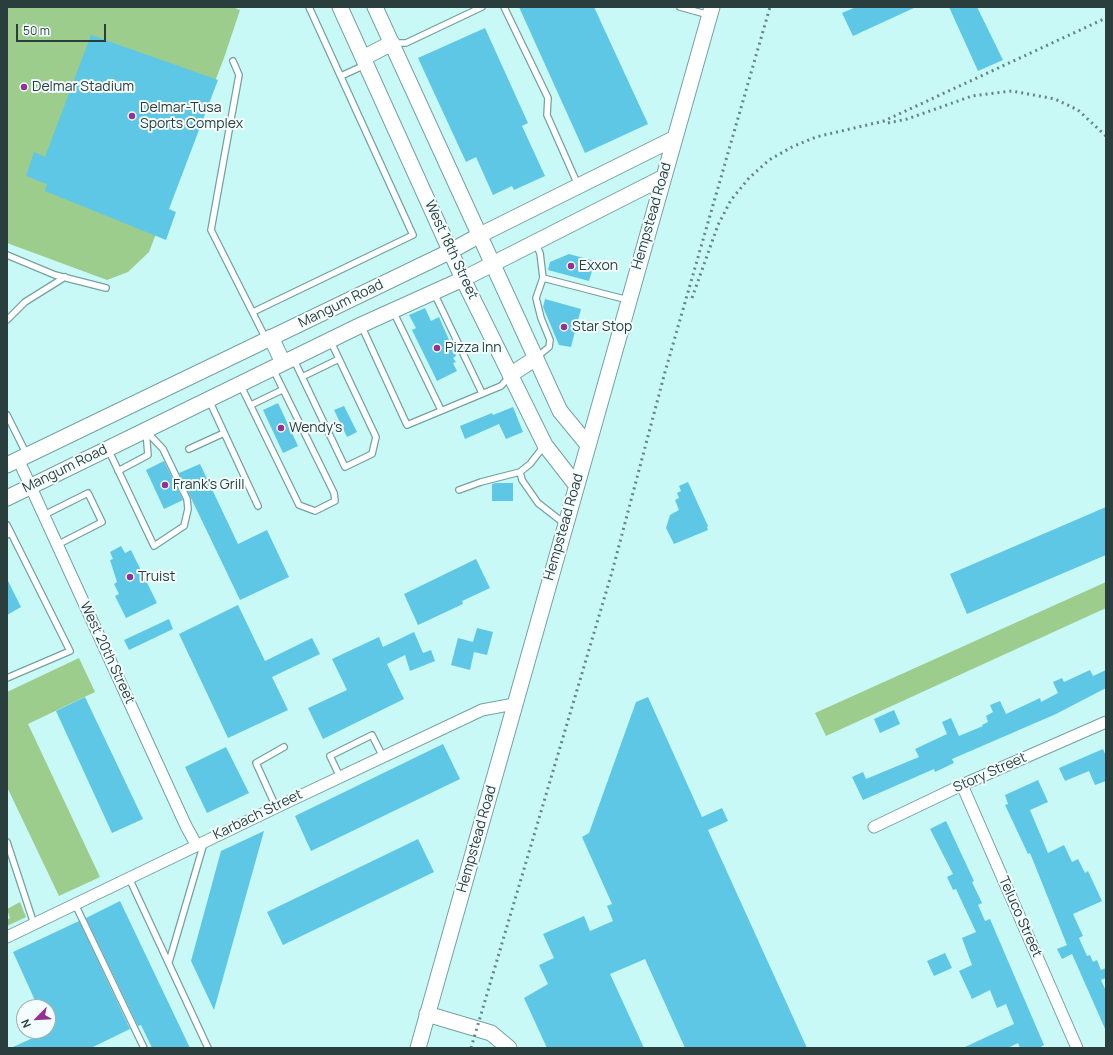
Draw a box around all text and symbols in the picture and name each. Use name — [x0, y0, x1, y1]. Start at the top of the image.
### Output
scale bar — [18, 16, 108, 42]
text: 50 m — [23, 22, 50, 39]
place label: Delmar Stadium — [32, 79, 134, 95]
marker: Delmar Stadium — [19, 82, 29, 92]
place label: Delmar-Tusa Sports Complex — [140, 100, 243, 132]
marker: Delmar-Tusa Sports Complex — [127, 111, 137, 121]
street label: Hempstead Road — [629, 161, 675, 271]
street label: West 18th Street — [421, 198, 481, 302]
place label: Exxon — [579, 258, 618, 274]
marker: Exxon — [566, 261, 576, 271]
street label: Mangum Road — [296, 276, 386, 332]
place label: Star Stop — [572, 319, 632, 335]
marker: Star Stop — [559, 322, 569, 332]
place label: Pizza Inn — [445, 340, 502, 356]
marker: Pizza Inn — [432, 343, 442, 353]
place label: Wendy's — [289, 420, 342, 436]
marker: Wendy's — [276, 423, 286, 433]
street label: Mangum Road — [20, 441, 110, 497]
street label: Hempstead Road — [541, 472, 587, 582]
place label: Frank's Grill — [173, 477, 245, 493]
marker: Frank's Grill — [160, 480, 170, 490]
place label: Truist — [138, 569, 175, 585]
marker: Truist — [125, 572, 135, 582]
street label: West 20th Street — [76, 599, 138, 707]
street label: Story Street — [951, 749, 1029, 797]
street label: Hempstead Road — [454, 784, 500, 894]
street label: Karbach Street — [211, 786, 305, 844]
street label: Teluco Street — [995, 874, 1045, 960]
north arrow — [16, 999, 56, 1039]
text: N — [17, 1017, 34, 1030]

